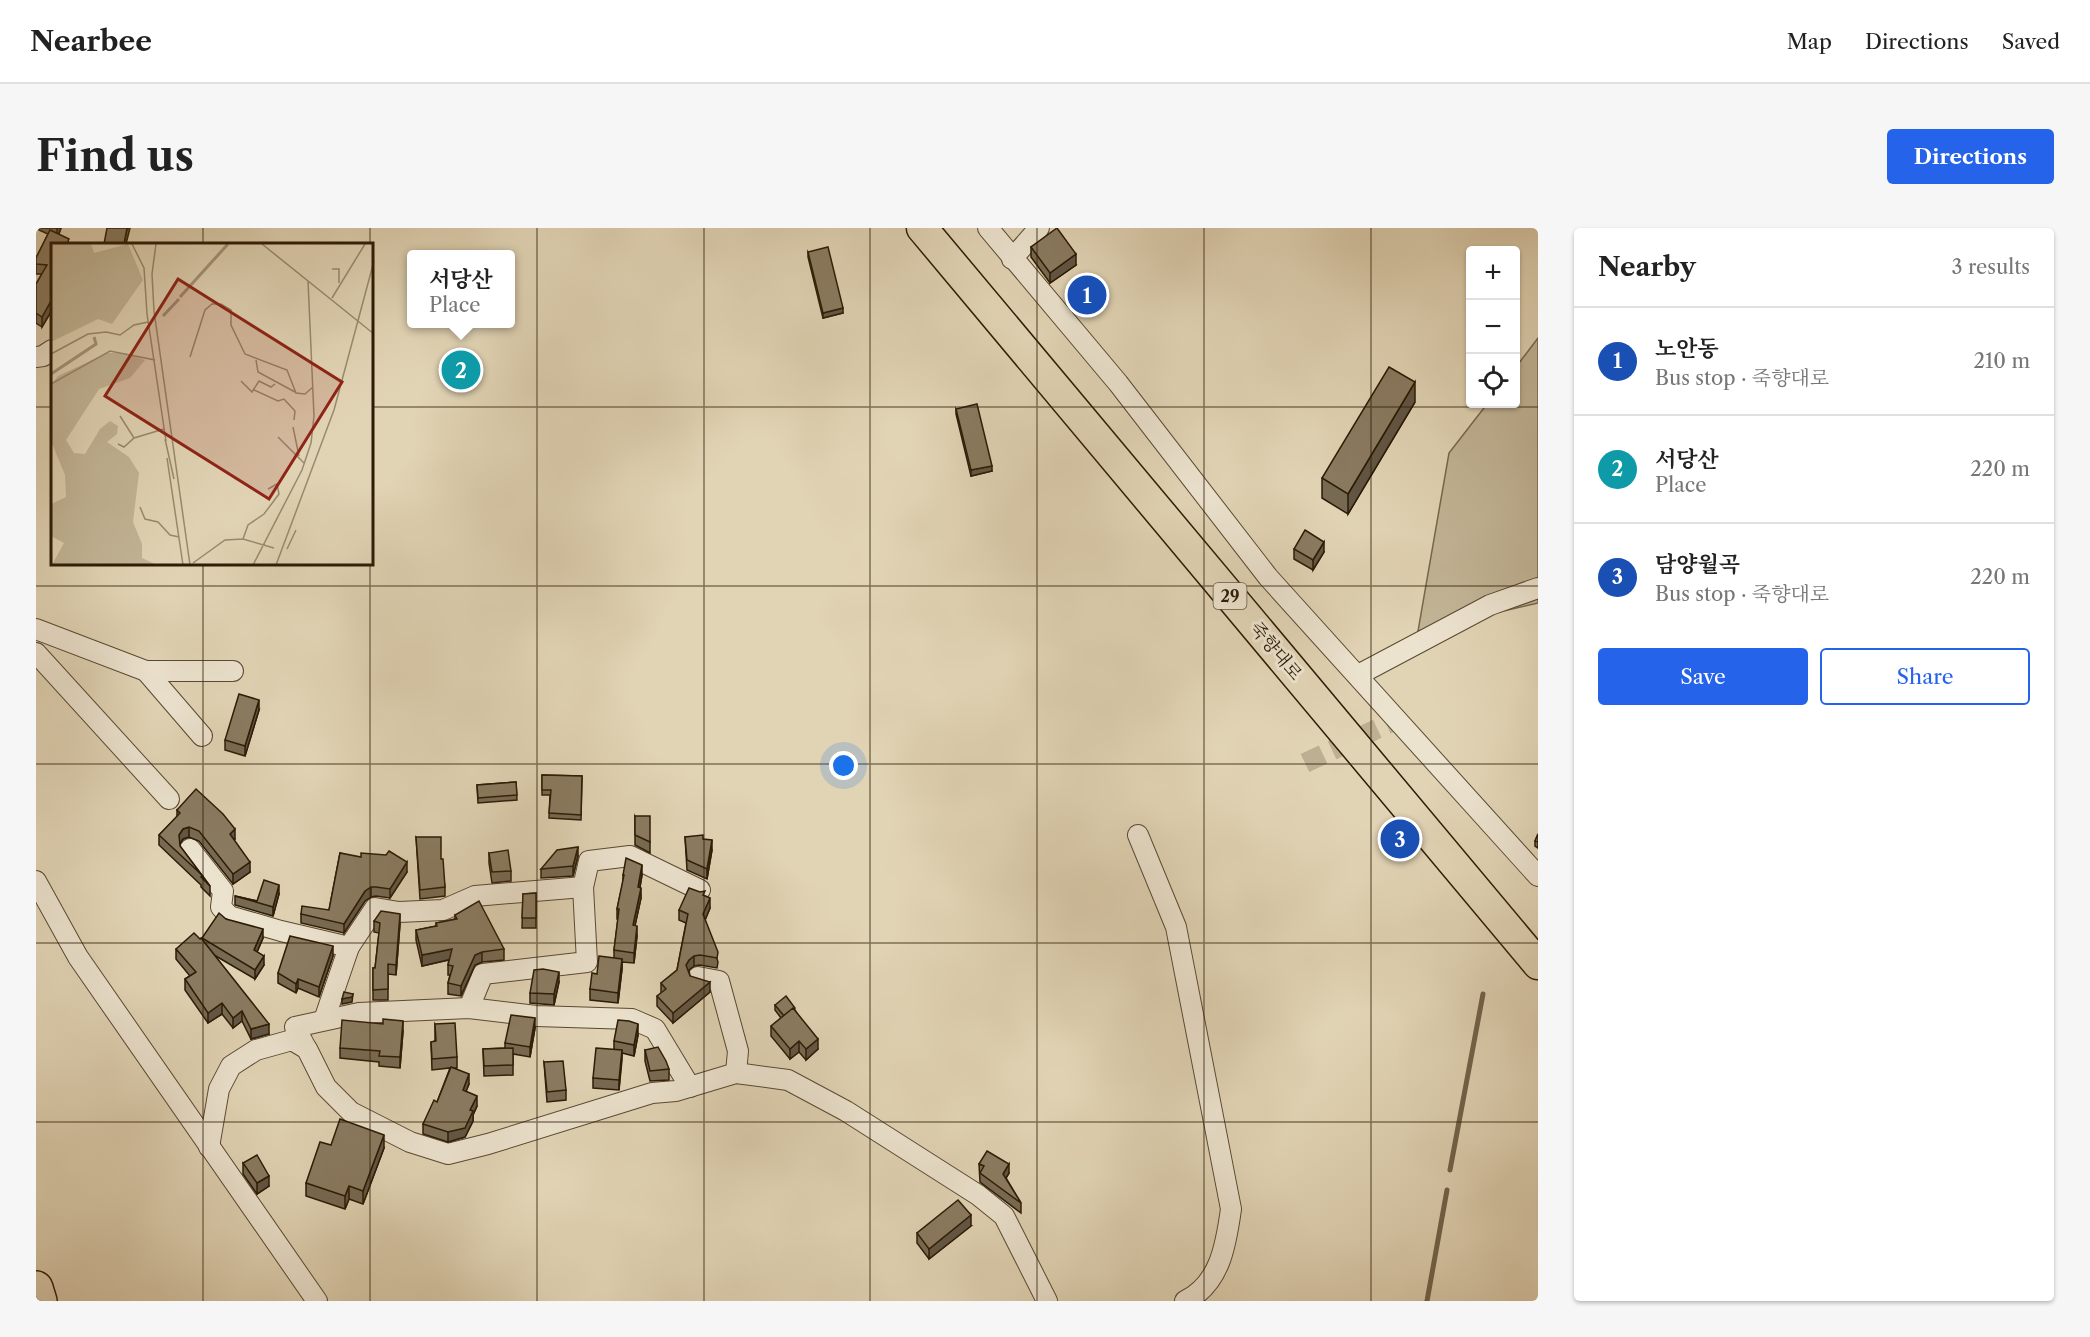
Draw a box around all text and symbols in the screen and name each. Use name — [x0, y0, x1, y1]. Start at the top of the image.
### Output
text: Nearbee — [30, 24, 152, 58]
text: Map — [1787, 29, 1832, 54]
text: Directions — [1865, 29, 1969, 54]
text: Saved — [2002, 29, 2060, 54]
button: Directions — [1887, 129, 2054, 184]
text: Find us — [36, 130, 194, 182]
inset map — [51, 243, 374, 566]
map controls — [1466, 246, 1520, 408]
button: + — [1466, 246, 1520, 300]
popup — [407, 250, 515, 328]
text: Nearby — [1598, 251, 1696, 283]
text: 3 results — [1952, 255, 2030, 279]
text: 서당산 — [429, 266, 493, 293]
pin: 1 — [1068, 272, 1106, 318]
text: Place — [429, 293, 481, 317]
button: − — [1466, 300, 1520, 354]
text: 노안동 — [1655, 335, 1719, 362]
pin: 2 — [442, 348, 480, 392]
text: 1 — [1613, 349, 1622, 373]
text: 210 m — [1973, 349, 2030, 373]
button: locate — [1466, 354, 1520, 408]
text: Bus stop · 죽향대로 — [1655, 366, 1829, 390]
text: 서당산 — [1655, 446, 1719, 473]
text: 2 — [1612, 457, 1623, 481]
text: 220 m — [1970, 457, 2030, 481]
text: Place — [1655, 473, 1706, 497]
text: 담양월곡 — [1655, 551, 1740, 578]
text: 3 — [1612, 565, 1623, 589]
text: 220 m — [1970, 565, 2030, 589]
text: Bus stop · 죽향대로 — [1655, 582, 1829, 606]
road number: 29 — [1214, 583, 1246, 609]
street label: 죽향대로 — [1245, 617, 1307, 685]
button: Save — [1598, 648, 1808, 705]
button: Share — [1820, 648, 2030, 705]
your location — [829, 751, 858, 780]
pin: 3 — [1380, 816, 1420, 862]

